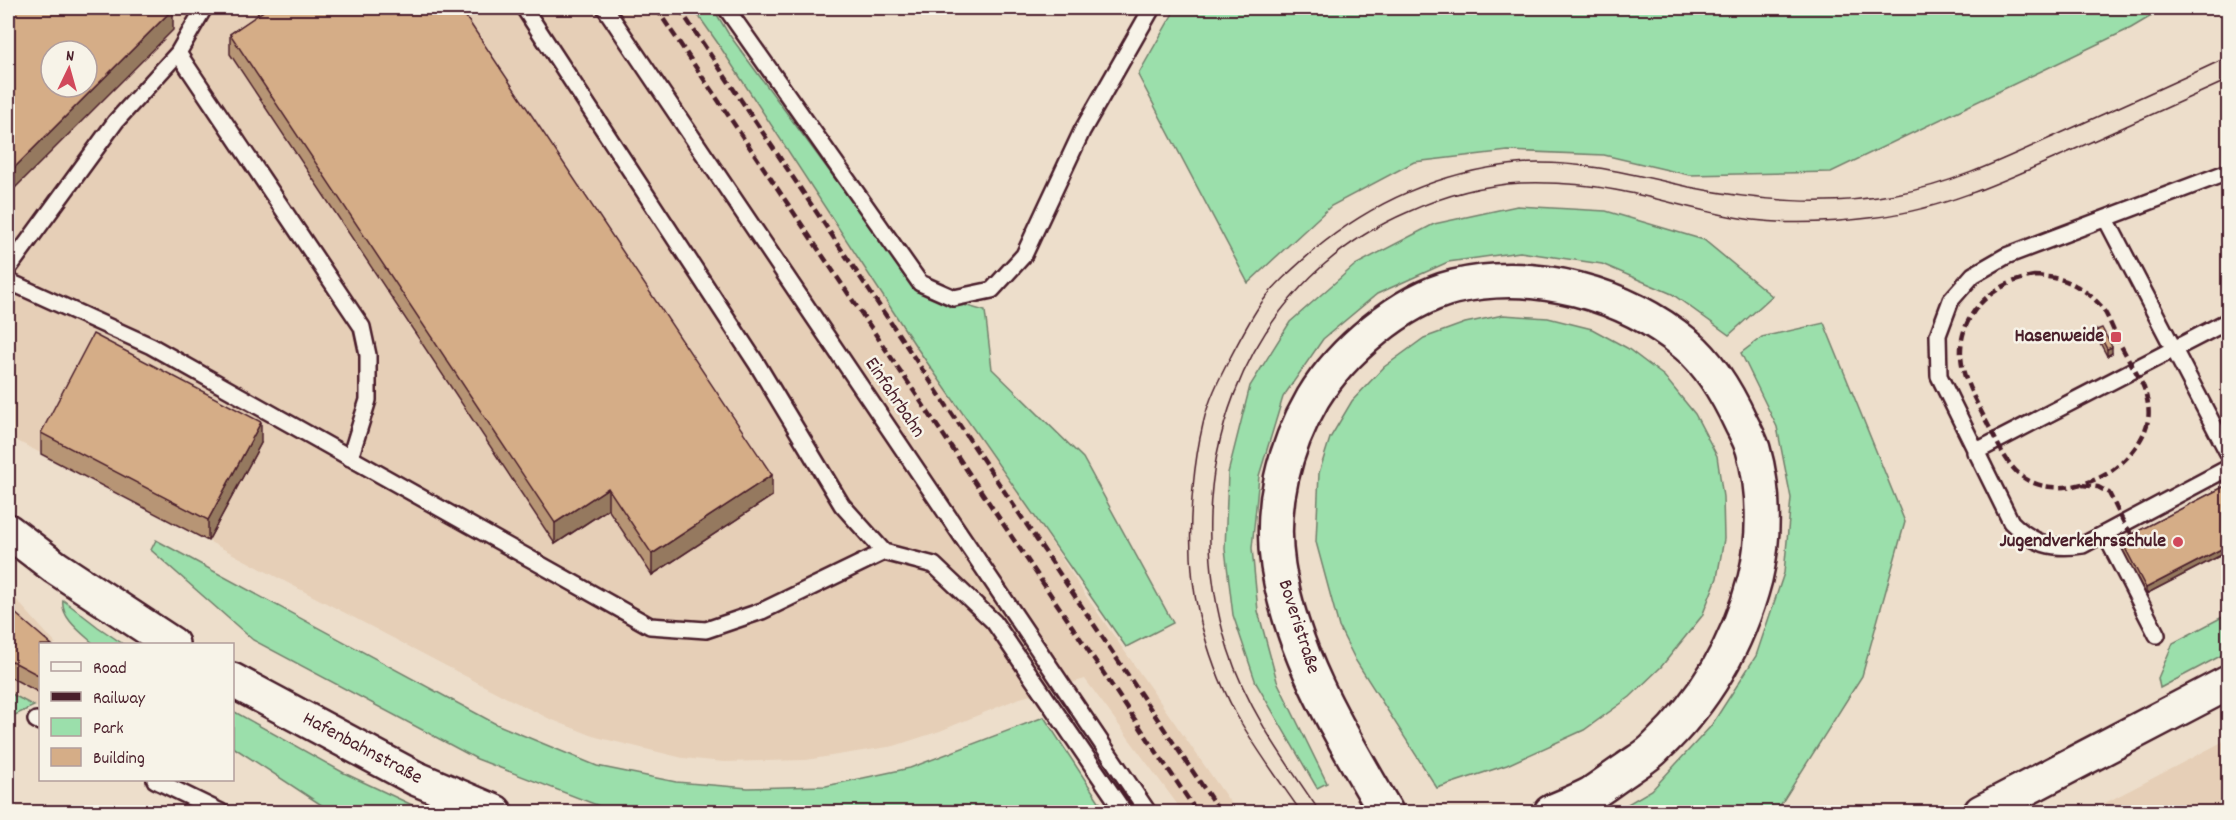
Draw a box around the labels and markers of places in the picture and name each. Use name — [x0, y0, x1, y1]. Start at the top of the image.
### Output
place label: Hasenweide — [2014, 323, 2104, 351]
marker: Hasenweide — [2109, 330, 2123, 344]
place label: Jugendverkehrsschule — [2000, 528, 2166, 556]
marker: Jugendverkehrsschule — [2171, 535, 2185, 549]

